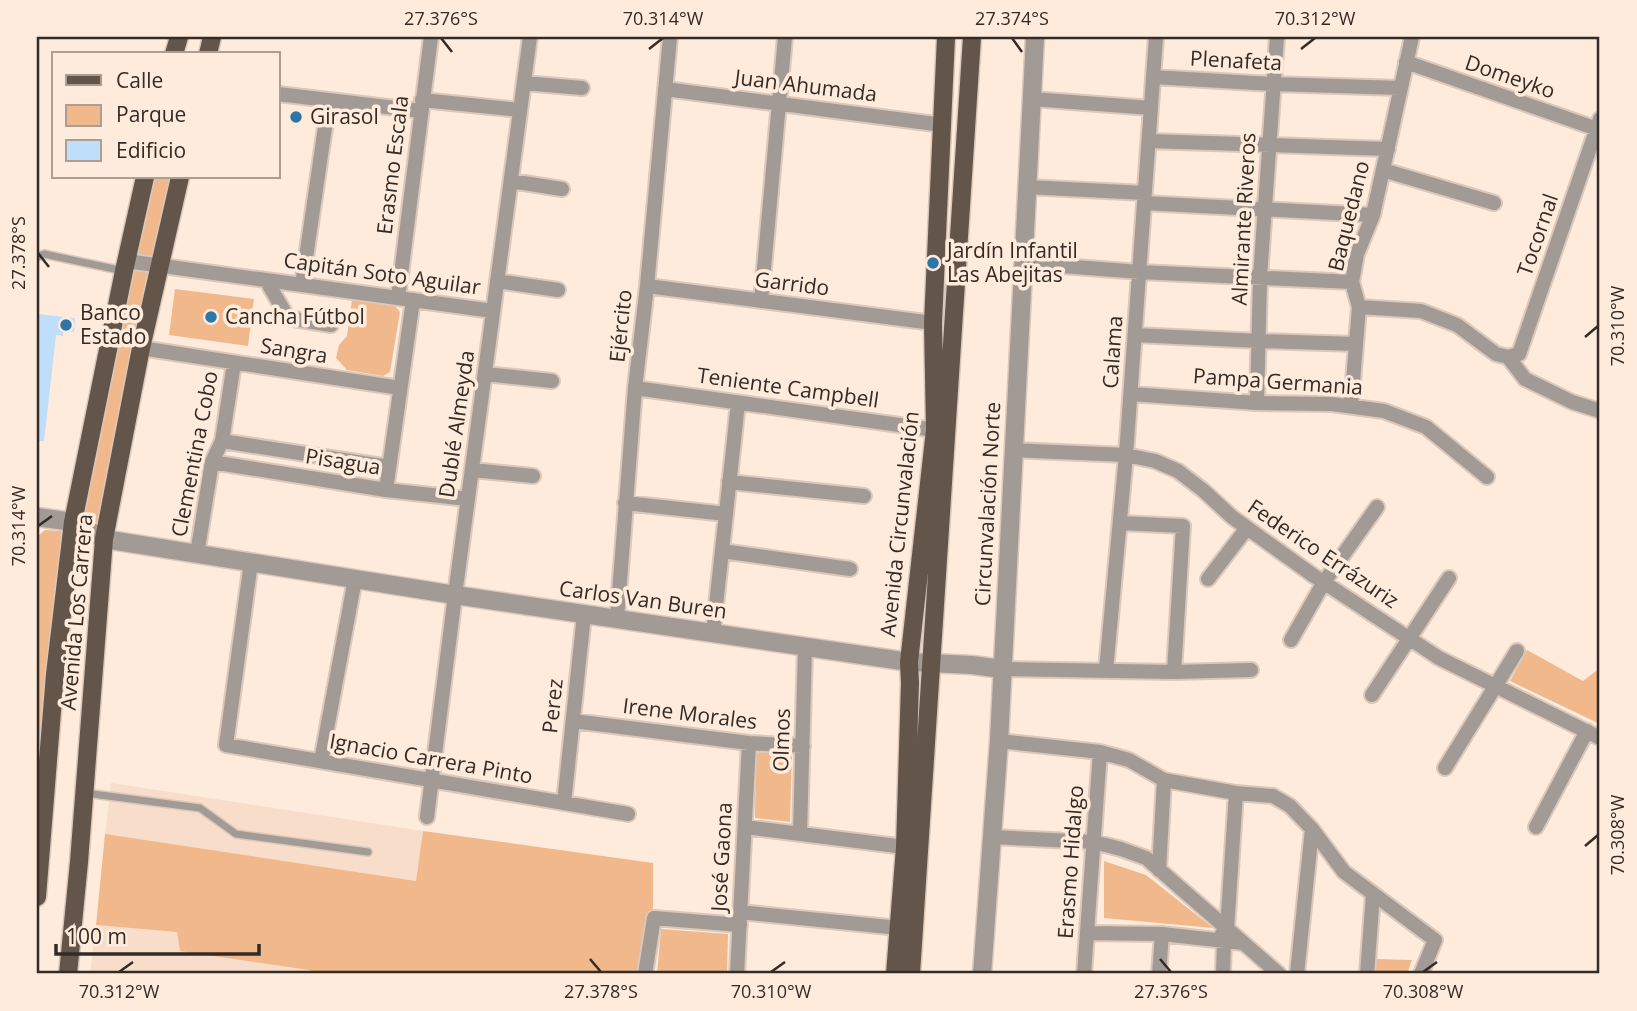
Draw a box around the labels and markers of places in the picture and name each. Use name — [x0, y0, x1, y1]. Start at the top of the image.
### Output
place label: Girasol — [310, 102, 379, 130]
marker: Girasol — [288, 109, 304, 125]
place label: Jardín Infantil Las Abejitas — [945, 236, 1078, 288]
marker: Jardín Infantil Las Abejitas — [925, 255, 941, 271]
place label: Banco Estado — [80, 298, 146, 350]
place label: Cancha Fútbol — [225, 302, 365, 330]
marker: Cancha Fútbol — [203, 309, 219, 325]
marker: Banco Estado — [58, 317, 74, 333]

